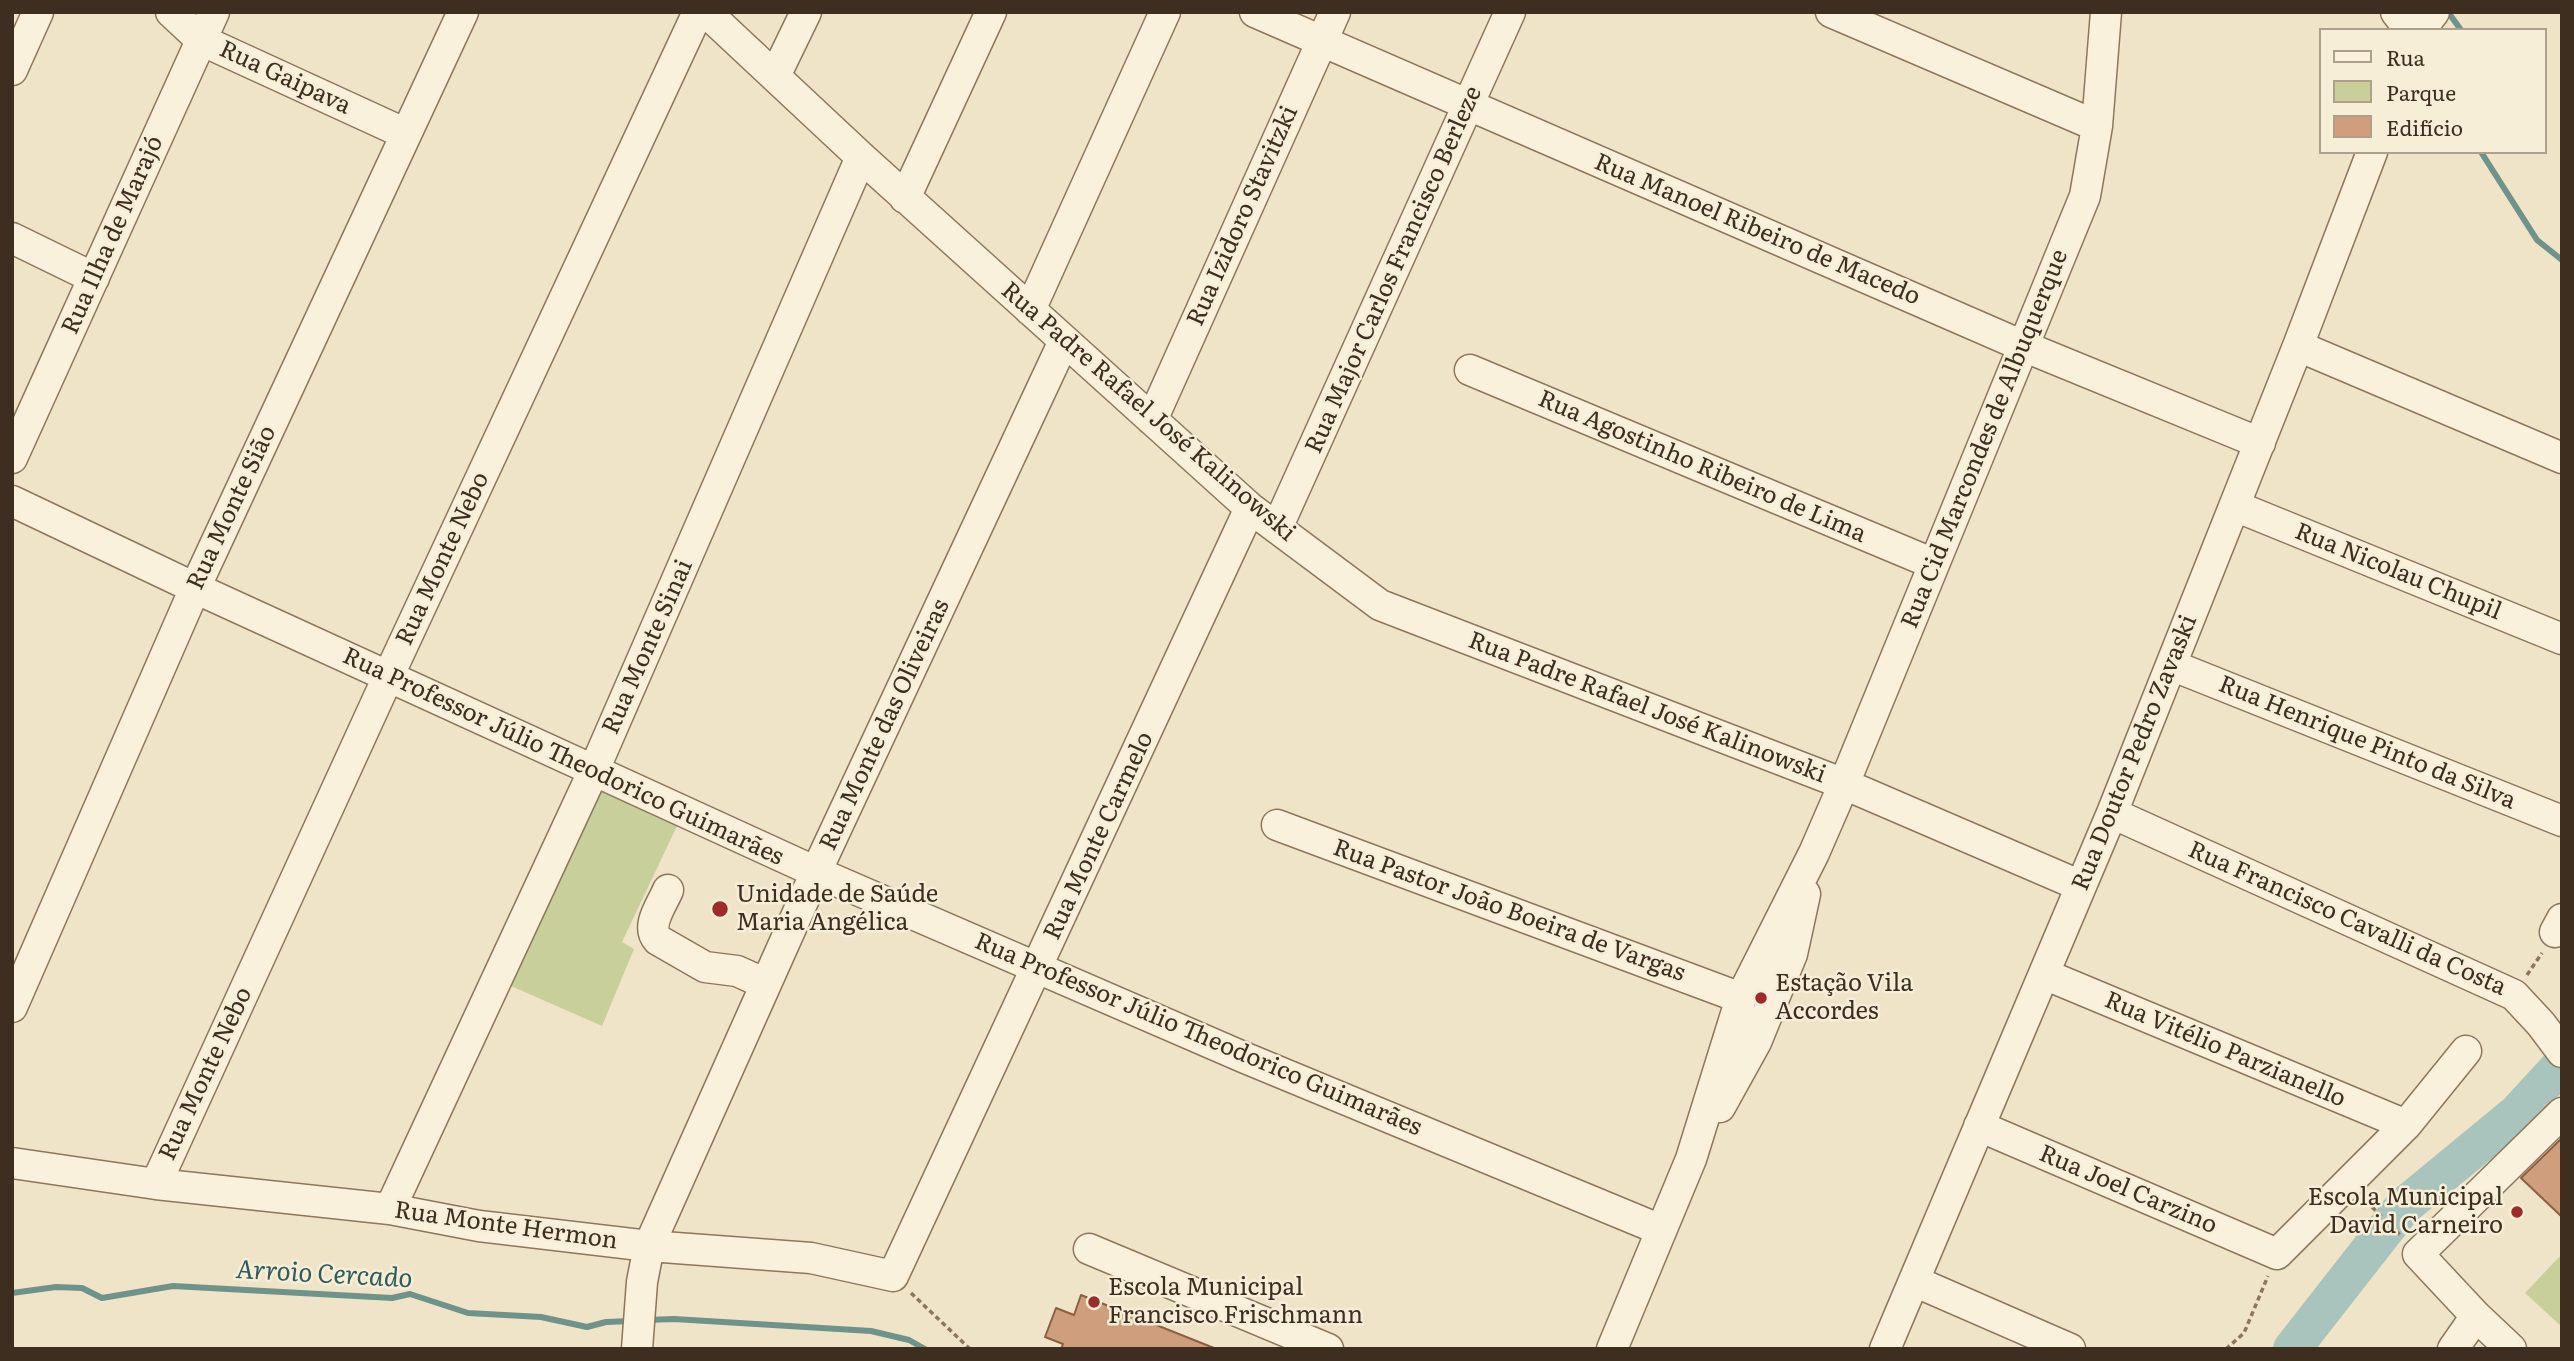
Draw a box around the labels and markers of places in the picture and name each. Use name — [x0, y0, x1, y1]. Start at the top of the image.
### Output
place label: Unidade de Saúde Maria Angélica — [736, 881, 938, 937]
marker: Unidade de Saúde Maria Angélica — [710, 899, 730, 919]
place label: Estação Vila Accordes — [1775, 970, 1913, 1026]
marker: Estação Vila Accordes — [1753, 990, 1769, 1006]
place label: Escola Municipal David Carneiro — [2308, 1184, 2503, 1240]
marker: Escola Municipal David Carneiro — [2509, 1204, 2525, 1220]
place label: Escola Municipal Francisco Frischmann — [1108, 1274, 1363, 1330]
marker: Escola Municipal Francisco Frischmann — [1086, 1294, 1102, 1310]

